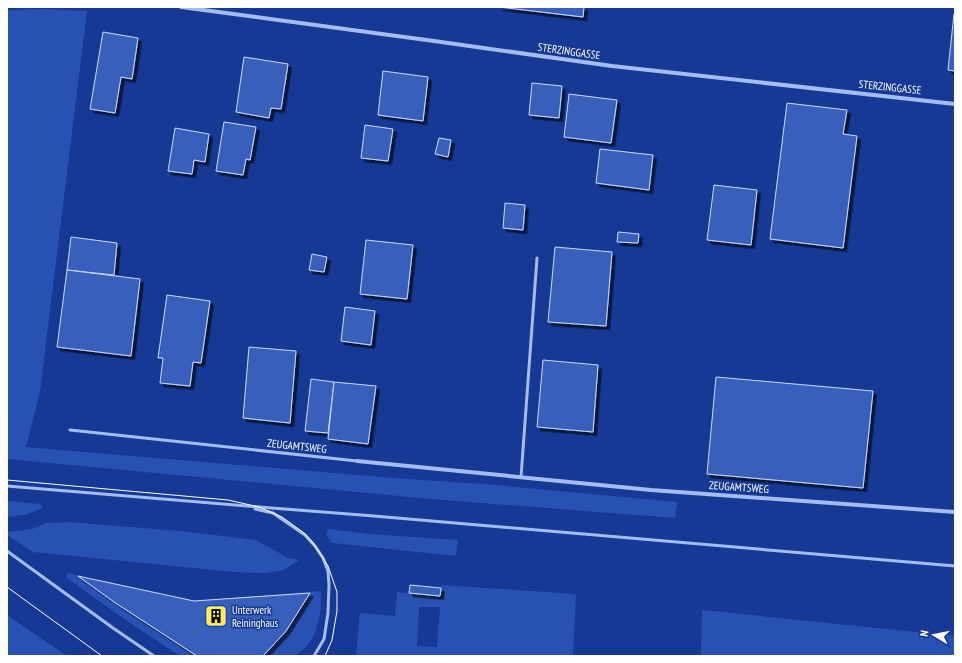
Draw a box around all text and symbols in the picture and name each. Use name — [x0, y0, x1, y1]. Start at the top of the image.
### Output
street label: STERZINGGASSE — [537, 40, 601, 62]
street label: STERZINGGASSE — [858, 77, 922, 97]
street label: ZEUGAMTSWEG — [266, 436, 328, 456]
street label: ZEUGAMTSWEG — [709, 478, 769, 496]
building icon: Unterwerk Reininghaus — [203, 603, 229, 629]
place label: Unterwerk Reininghaus — [232, 603, 279, 630]
north arrow — [914, 615, 954, 655]
text: N — [917, 629, 932, 637]

